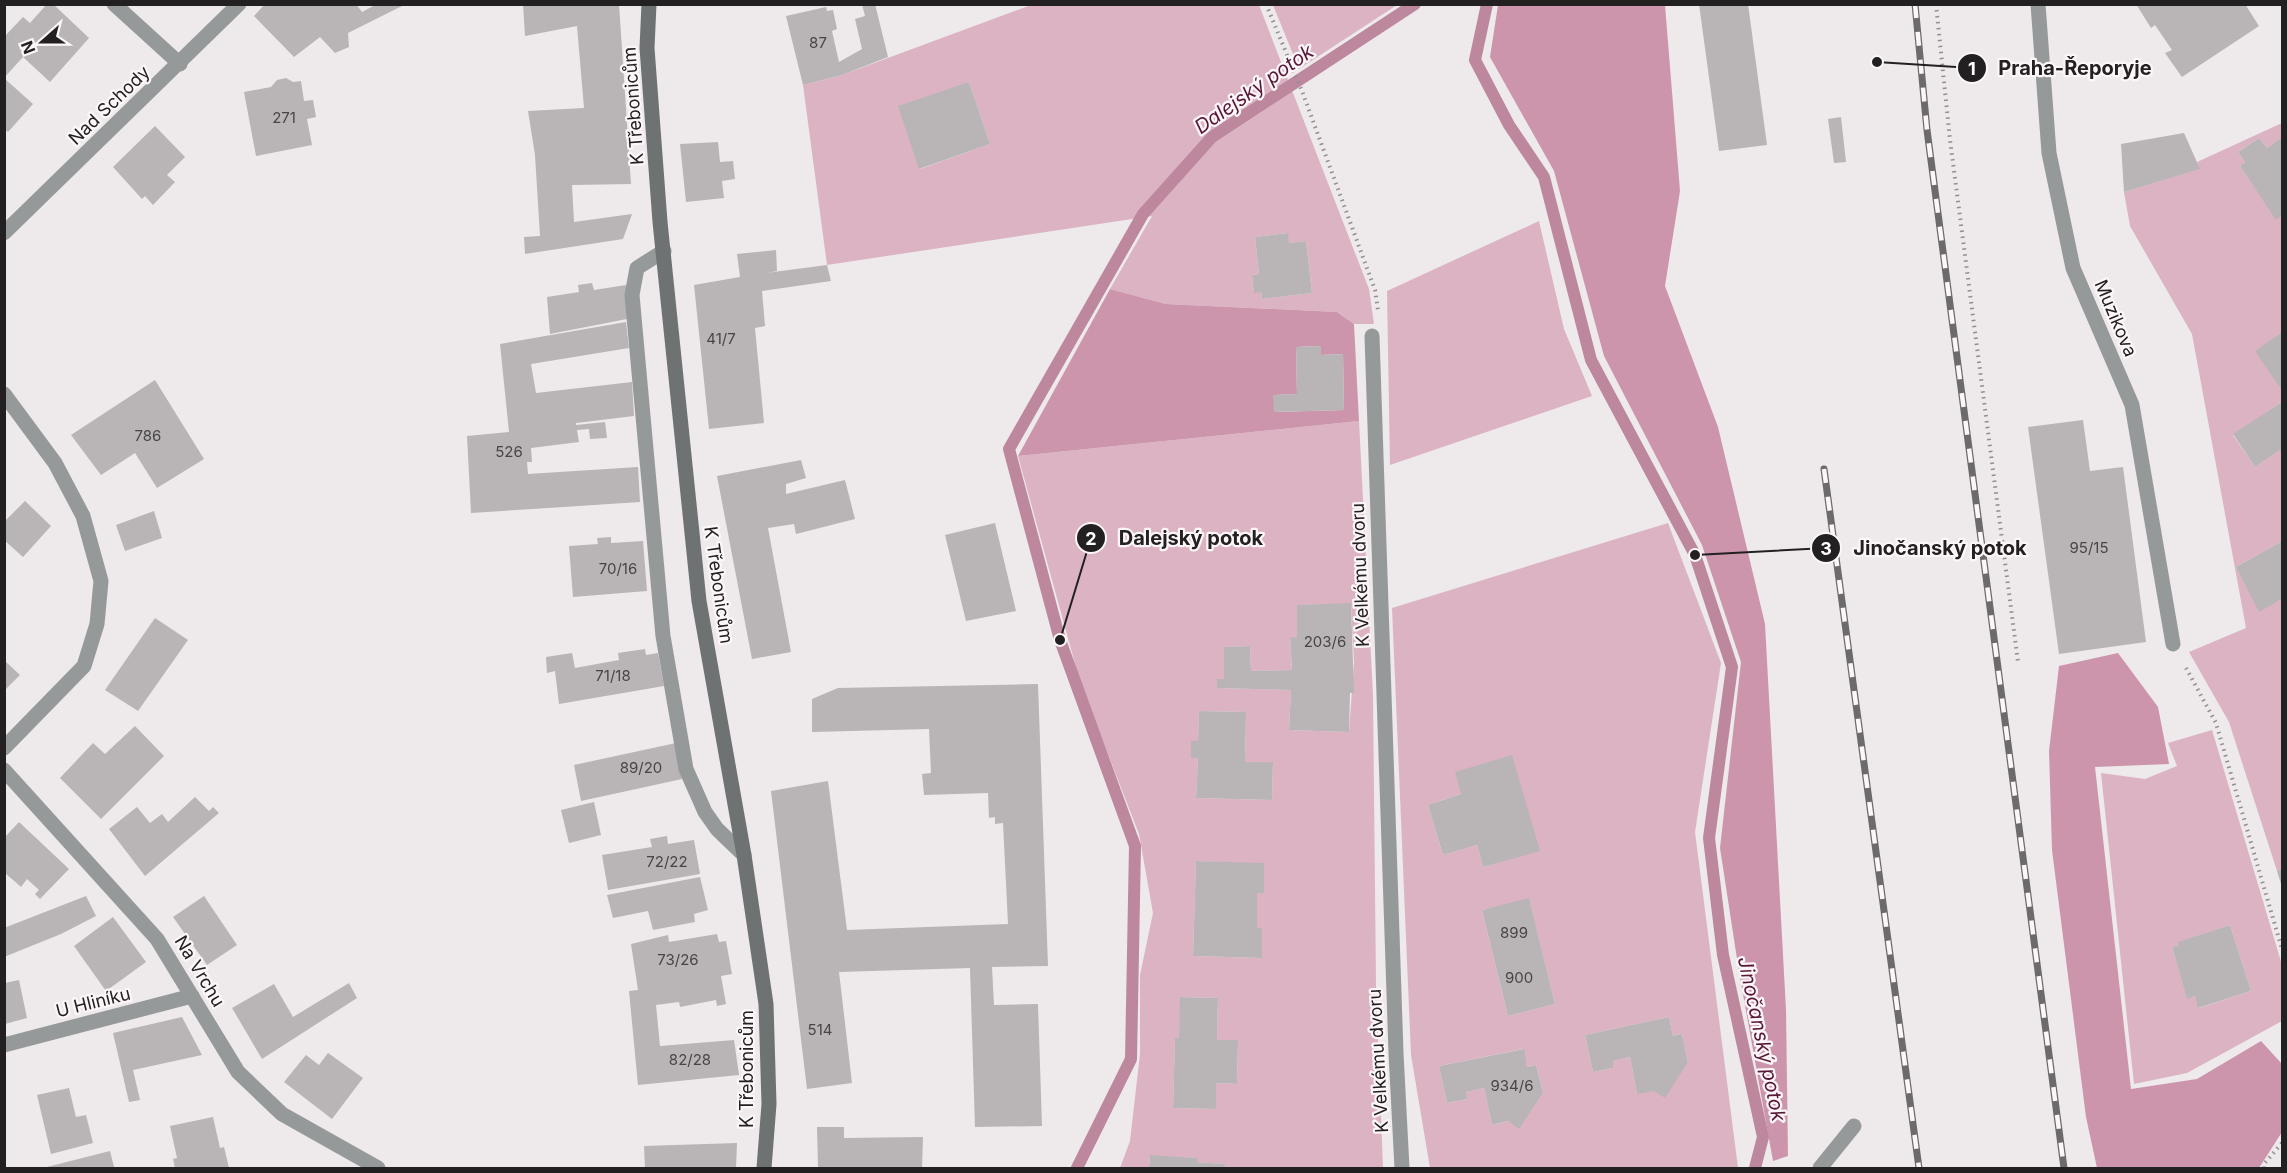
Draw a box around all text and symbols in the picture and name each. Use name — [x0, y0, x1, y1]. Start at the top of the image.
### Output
north arrow — [12, 12, 72, 72]
house number: 87 — [809, 33, 827, 52]
text: N — [16, 38, 40, 57]
water label: Dalejský potok — [1190, 38, 1319, 139]
street label: K Třebonicům — [618, 46, 648, 166]
callout: Praha-Řeporyje — [1957, 49, 2164, 87]
text: Praha-Řeporyje — [1998, 56, 2152, 80]
text: 1 — [1968, 58, 1976, 79]
street label: Nad Schody — [64, 61, 154, 149]
house number: 271 — [272, 108, 296, 127]
street label: Muzikova — [2090, 276, 2142, 360]
house number: 41/7 — [706, 329, 736, 348]
house number: 786 — [135, 426, 161, 445]
house number: 526 — [495, 442, 523, 461]
street label: K Velkému dvoru — [1347, 503, 1373, 647]
callout: Dalejský potok — [1076, 519, 1275, 557]
street label: K Třebonicům — [700, 525, 738, 645]
text: Dalejský potok — [1119, 526, 1264, 550]
text: 2 — [1085, 528, 1097, 549]
callout: Jinočanský potok — [1811, 529, 2038, 567]
text: Jinočanský potok — [1853, 536, 2027, 560]
text: 3 — [1820, 538, 1832, 559]
house number: 95/15 — [2069, 538, 2109, 557]
house number: 70/16 — [599, 559, 637, 578]
house number: 203/6 — [1304, 632, 1346, 651]
house number: 71/18 — [595, 666, 631, 685]
house number: 89/20 — [620, 758, 662, 777]
house number: 72/22 — [646, 852, 688, 871]
house number: 899 — [1500, 923, 1528, 942]
street label: Na Vrchu — [171, 932, 229, 1010]
house number: 73/26 — [657, 950, 699, 969]
water label: Jinočanský potok — [1733, 955, 1791, 1124]
house number: 900 — [1505, 968, 1533, 987]
street label: U Hliníku — [54, 983, 132, 1021]
street label: K Velkému dvoru — [1364, 989, 1392, 1133]
street label: K Třebonicům — [736, 1010, 757, 1128]
house number: 514 — [808, 1020, 832, 1039]
house number: 82/28 — [669, 1050, 711, 1069]
house number: 934/6 — [1491, 1076, 1533, 1095]

